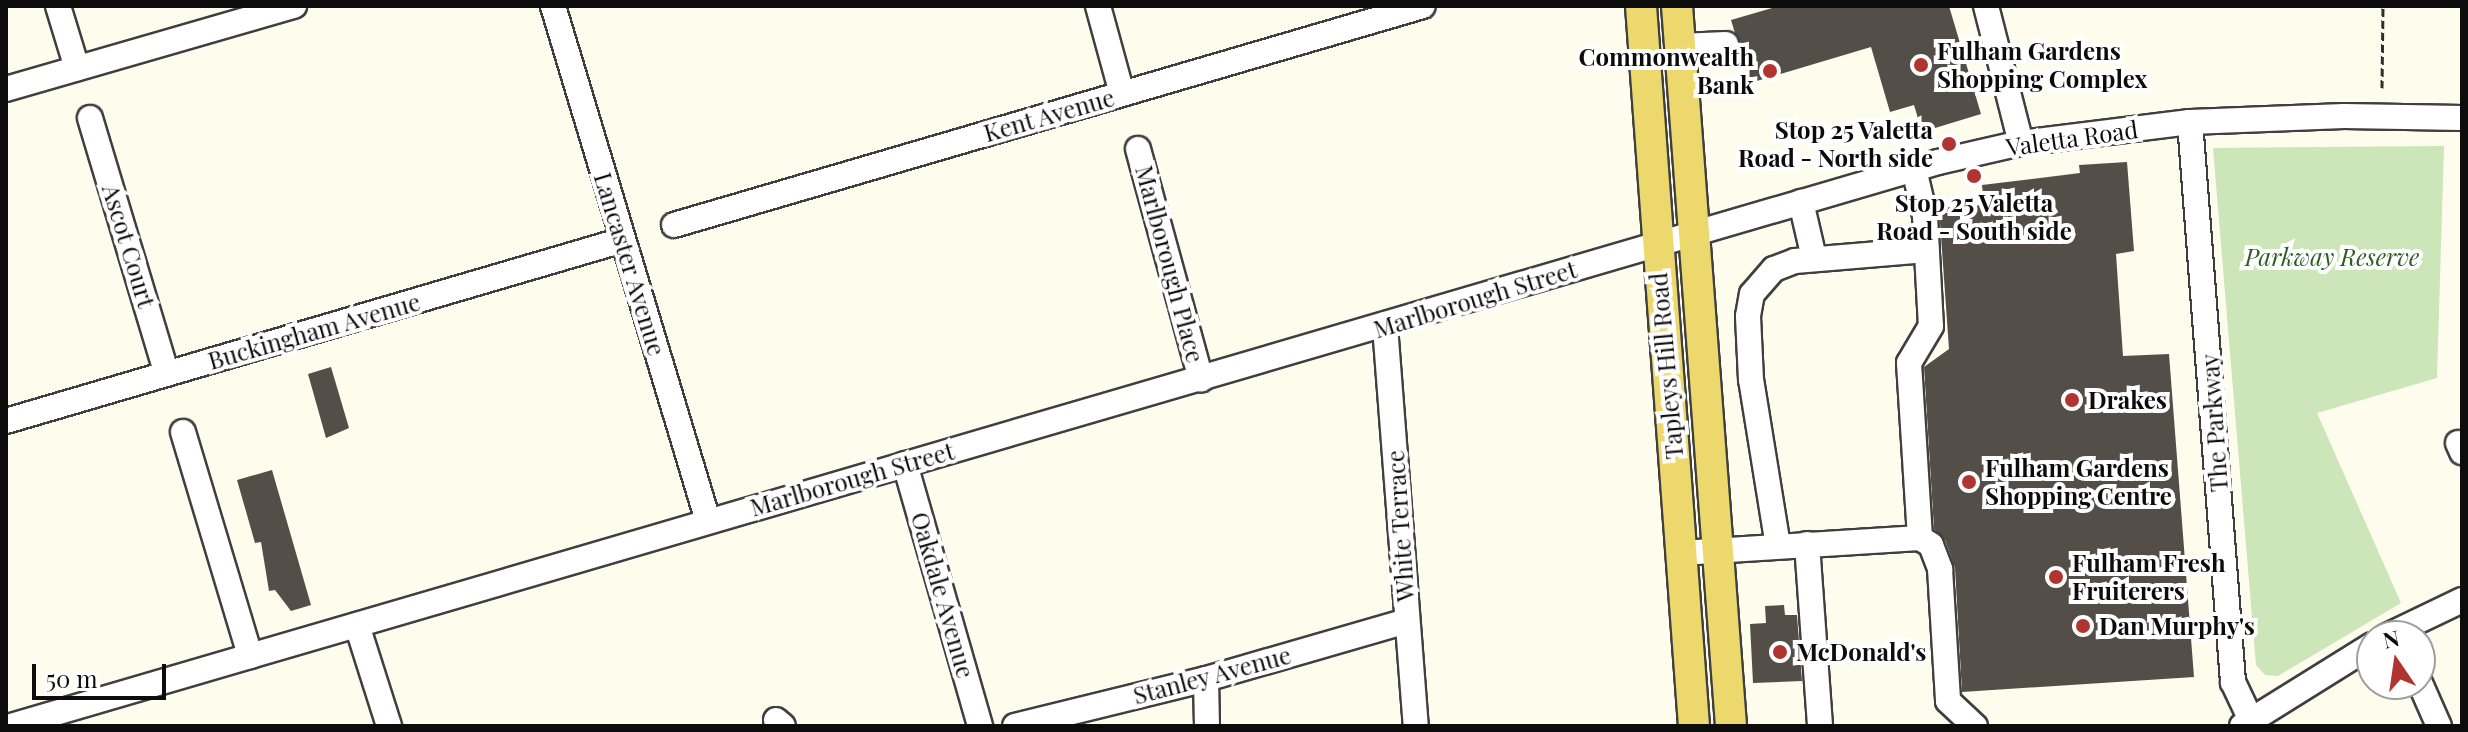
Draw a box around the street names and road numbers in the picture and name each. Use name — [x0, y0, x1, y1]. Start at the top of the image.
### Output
street label: Kent Avenue — [980, 82, 1118, 148]
street label: Valetta Road — [2004, 114, 2140, 162]
street label: Marlborough Place — [1130, 162, 1210, 366]
street label: Lancaster Avenue — [588, 168, 672, 360]
street label: Ascot Court — [97, 181, 161, 311]
street label: Marlborough Street — [1370, 254, 1580, 344]
street label: Tapleys Hill Road — [1644, 272, 1688, 460]
street label: Buckingham Avenue — [204, 287, 424, 375]
street label: The Parkway — [2195, 353, 2233, 493]
street label: Marlborough Street — [747, 436, 957, 522]
street label: White Terrace — [1380, 449, 1420, 603]
street label: Oakdale Avenue — [905, 508, 981, 682]
street label: Stanley Avenue — [1129, 640, 1295, 710]

